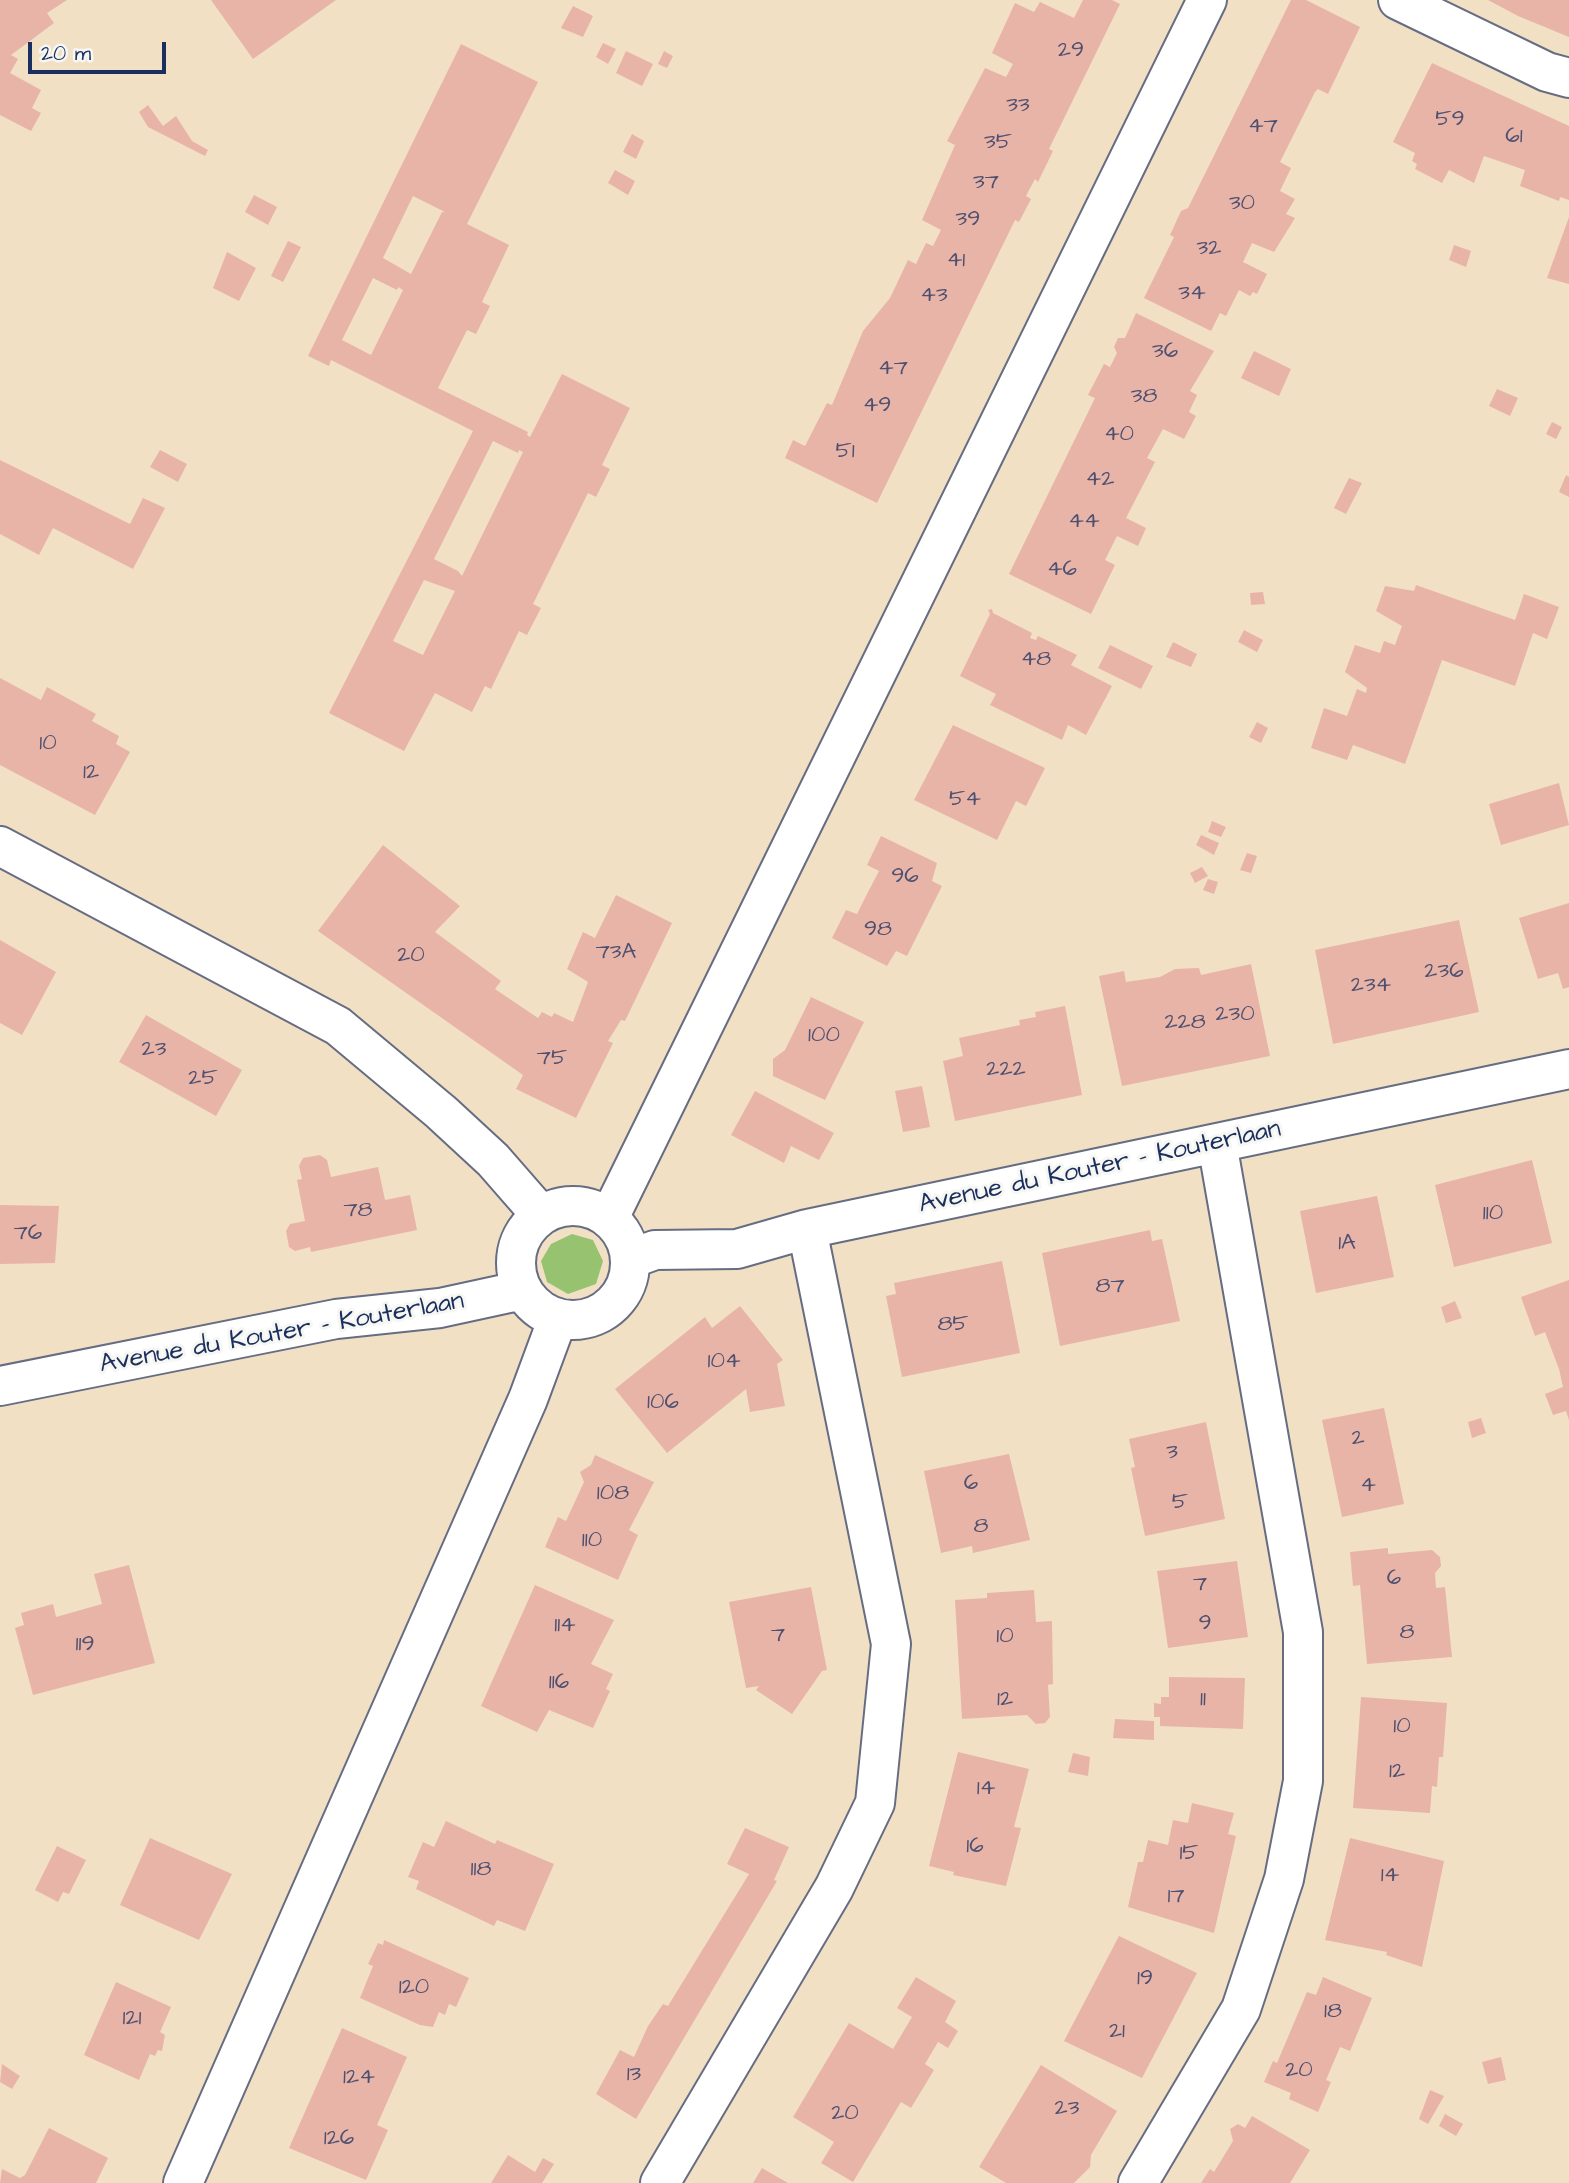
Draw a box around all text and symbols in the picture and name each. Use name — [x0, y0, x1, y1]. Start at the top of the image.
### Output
scale bar — [32, 28, 170, 72]
house number: 29 — [1058, 37, 1084, 65]
text: 20 m — [41, 39, 91, 68]
house number: 33 — [1006, 92, 1030, 120]
house number: 59 — [1435, 106, 1465, 134]
house number: 47 — [1248, 113, 1278, 141]
house number: 61 — [1505, 123, 1523, 151]
house number: 35 — [984, 129, 1012, 157]
house number: 37 — [973, 169, 999, 197]
house number: 30 — [1229, 190, 1255, 218]
house number: 39 — [956, 206, 980, 234]
house number: 32 — [1197, 235, 1221, 263]
house number: 41 — [947, 247, 965, 275]
house number: 34 — [1178, 280, 1206, 308]
house number: 43 — [920, 282, 948, 310]
house number: 36 — [1152, 338, 1178, 366]
house number: 47 — [878, 355, 908, 383]
house number: 38 — [1131, 383, 1157, 411]
house number: 49 — [863, 392, 891, 420]
house number: 40 — [1104, 421, 1134, 449]
house number: 51 — [835, 438, 855, 466]
house number: 42 — [1086, 466, 1114, 494]
house number: 44 — [1068, 508, 1100, 536]
house number: 46 — [1047, 556, 1077, 584]
house number: 48 — [1021, 646, 1051, 674]
house number: 10 — [39, 730, 57, 758]
house number: 12 — [83, 759, 99, 787]
house number: 54 — [949, 786, 981, 814]
house number: 96 — [891, 863, 919, 891]
house number: 98 — [864, 916, 892, 944]
house number: 73A — [596, 939, 636, 967]
house number: 20 — [397, 942, 425, 970]
house number: 236 — [1424, 958, 1464, 986]
house number: 234 — [1351, 972, 1391, 1000]
house number: 230 — [1215, 1001, 1255, 1029]
house number: 228 — [1164, 1009, 1206, 1037]
house number: 100 — [808, 1022, 840, 1050]
house number: 23 — [142, 1036, 166, 1064]
house number: 75 — [537, 1045, 567, 1073]
house number: 222 — [986, 1056, 1026, 1084]
house number: 25 — [188, 1065, 218, 1093]
street label: Avenue du Kouter - Kouterlaan — [916, 1114, 1284, 1222]
house number: 78 — [343, 1197, 373, 1225]
house number: 110 — [1483, 1200, 1503, 1228]
house number: 76 — [14, 1220, 42, 1248]
house number: 1A — [1338, 1230, 1356, 1258]
house number: 87 — [1095, 1273, 1125, 1301]
street label: Avenue du Kouter - Kouterlaan — [97, 1287, 467, 1381]
house number: 85 — [937, 1311, 969, 1339]
house number: 104 — [707, 1348, 741, 1376]
house number: 106 — [647, 1389, 679, 1417]
house number: 2 — [1351, 1425, 1365, 1453]
house number: 3 — [1166, 1439, 1178, 1467]
house number: 6 — [964, 1470, 978, 1498]
house number: 4 — [1360, 1472, 1376, 1500]
house number: 108 — [597, 1480, 629, 1508]
house number: 5 — [1172, 1489, 1188, 1517]
house number: 8 — [974, 1513, 988, 1541]
house number: 110 — [582, 1527, 602, 1555]
house number: 6 — [1387, 1565, 1401, 1593]
house number: 7 — [1193, 1571, 1207, 1599]
house number: 9 — [1198, 1610, 1212, 1638]
house number: 114 — [554, 1612, 576, 1640]
house number: 8 — [1400, 1619, 1414, 1647]
house number: 7 — [771, 1622, 785, 1650]
house number: 10 — [996, 1623, 1014, 1651]
house number: 119 — [76, 1631, 94, 1659]
house number: 116 — [549, 1669, 569, 1697]
house number: 12 — [997, 1686, 1013, 1714]
house number: 11 — [1200, 1686, 1206, 1714]
house number: 10 — [1393, 1713, 1411, 1741]
house number: 12 — [1389, 1758, 1405, 1786]
house number: 14 — [977, 1775, 995, 1803]
house number: 16 — [966, 1833, 984, 1861]
house number: 15 — [1179, 1840, 1199, 1868]
house number: 118 — [471, 1856, 491, 1884]
house number: 14 — [1381, 1862, 1399, 1890]
house number: 17 — [1167, 1883, 1185, 1911]
house number: 19 — [1137, 1965, 1153, 1993]
house number: 120 — [399, 1974, 429, 2002]
house number: 18 — [1324, 1998, 1342, 2026]
house number: 121 — [122, 2005, 142, 2033]
house number: 21 — [1109, 2018, 1125, 2046]
house number: 20 — [1285, 2057, 1313, 2085]
house number: 13 — [627, 2061, 641, 2089]
house number: 124 — [343, 2064, 375, 2092]
house number: 23 — [1055, 2095, 1079, 2123]
house number: 20 — [831, 2100, 859, 2128]
house number: 126 — [324, 2125, 354, 2153]

